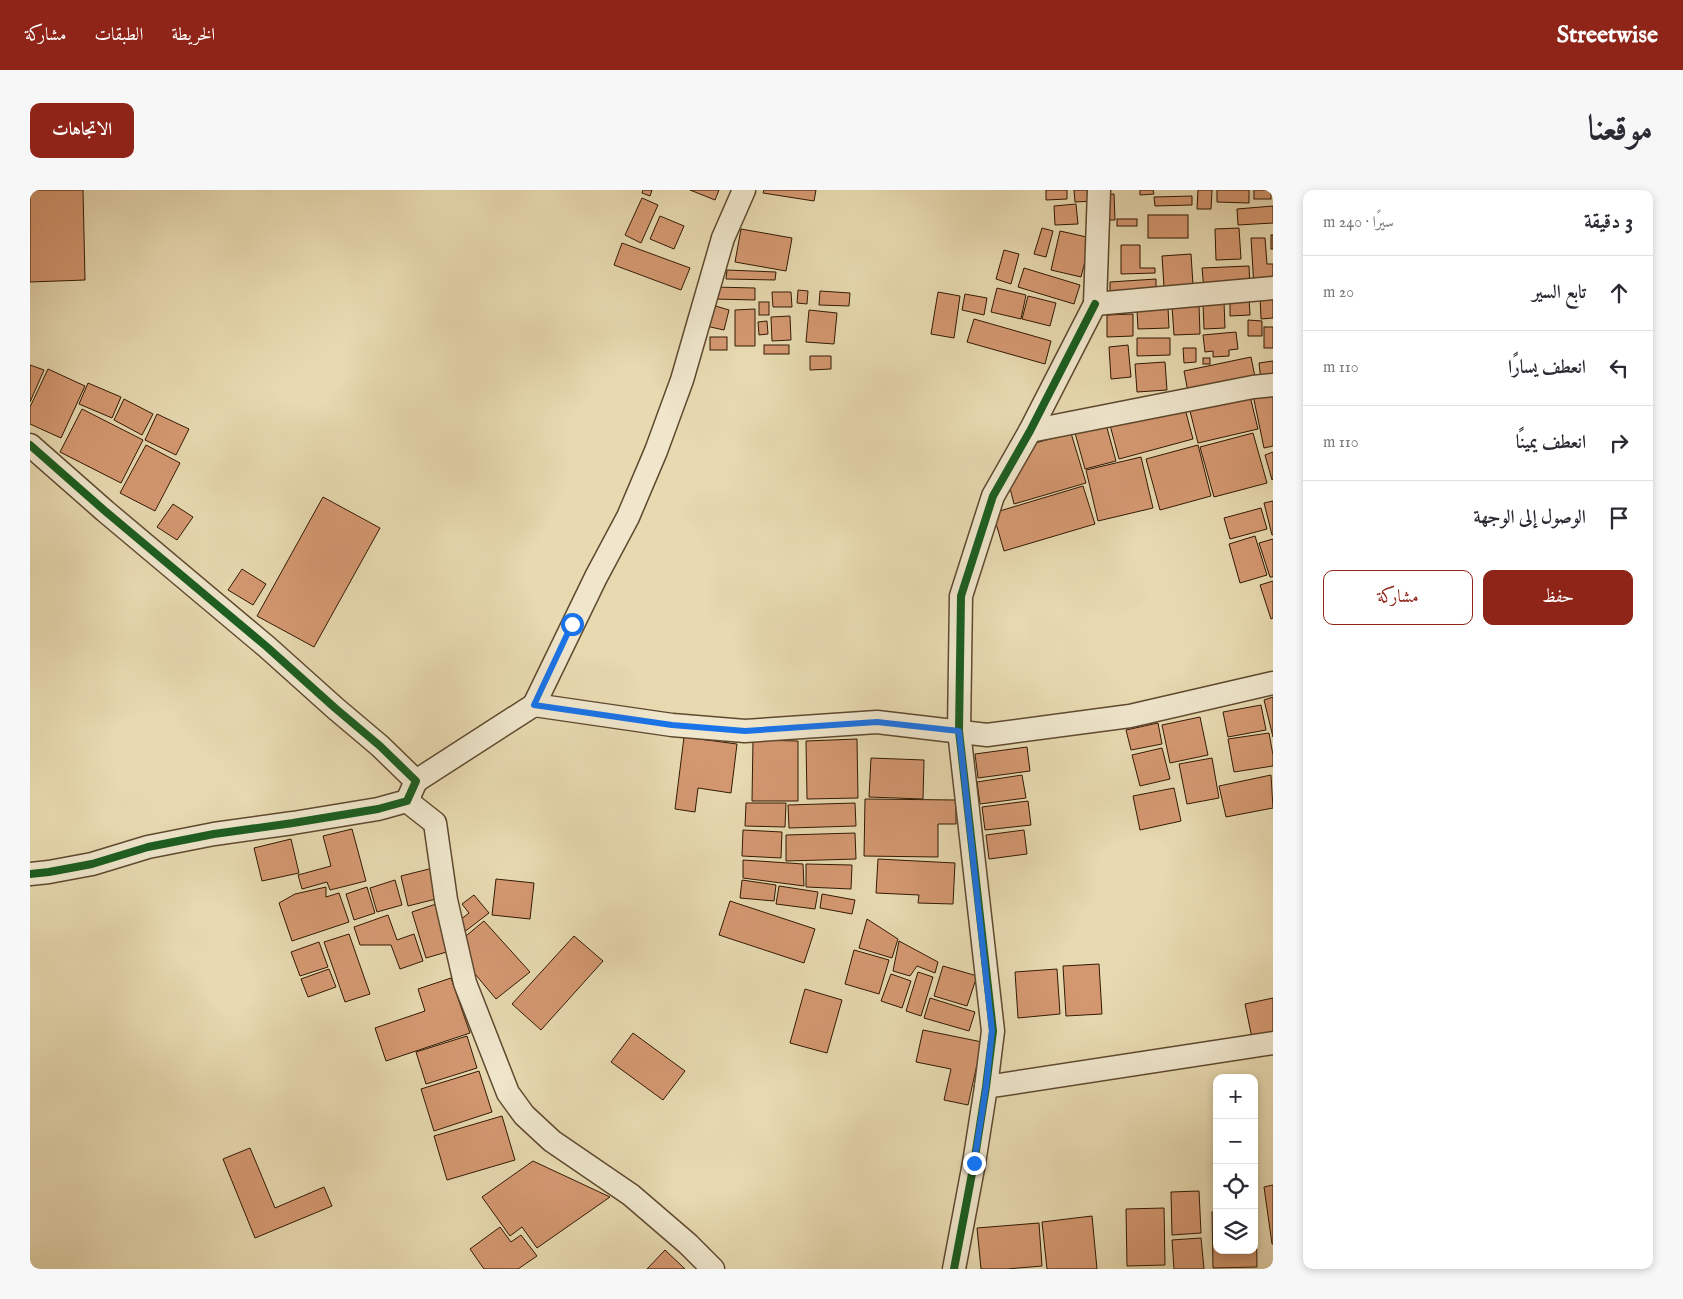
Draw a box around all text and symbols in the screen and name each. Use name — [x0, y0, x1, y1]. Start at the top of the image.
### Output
text: Streetwise — [1557, 20, 1658, 51]
text: مشاركة — [25, 24, 66, 47]
text: الطبقات — [94, 24, 143, 47]
text: الخريطة — [171, 24, 215, 47]
button: الاتجاهات — [30, 103, 134, 158]
text: موقعنا — [1588, 107, 1653, 152]
text: 3 دقيقة — [1584, 209, 1633, 236]
text: سيرًا · 240 m — [1323, 213, 1394, 233]
icon: ahead — [1605, 279, 1633, 307]
text: تابع السير — [1532, 281, 1586, 305]
text: 20 m — [1323, 283, 1354, 303]
icon: left — [1605, 354, 1633, 382]
text: انعطف يسارًا — [1508, 356, 1586, 380]
text: 110 m — [1323, 358, 1359, 378]
icon: right — [1605, 429, 1633, 457]
text: انعطف يمينًا — [1516, 431, 1586, 455]
text: 110 m — [1323, 433, 1359, 453]
icon: arrive — [1605, 504, 1633, 532]
text: الوصول إلى الوجهة — [1474, 506, 1586, 530]
button: مشاركة — [1323, 570, 1473, 625]
button: حفظ — [1483, 570, 1633, 625]
route start — [561, 613, 584, 636]
map controls — [1213, 1074, 1258, 1254]
button: + — [1213, 1074, 1258, 1119]
button: − — [1213, 1119, 1258, 1164]
route end — [963, 1152, 986, 1175]
button: locate — [1213, 1164, 1258, 1209]
button: layers — [1213, 1209, 1258, 1254]

